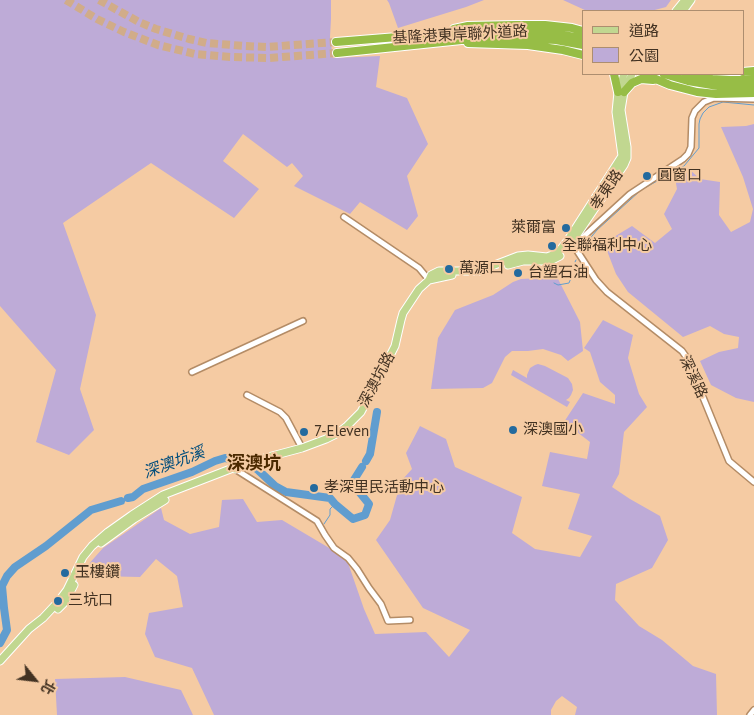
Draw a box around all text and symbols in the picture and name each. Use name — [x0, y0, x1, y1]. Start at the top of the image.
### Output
legend — [582, 10, 744, 75]
text: 道路 — [629, 21, 659, 40]
street label: 基隆港東岸聯外道路 — [392, 22, 528, 48]
text: 公園 — [629, 46, 659, 65]
street label: 孝東路 — [587, 166, 627, 214]
place label: 圓窗口 — [657, 167, 702, 185]
marker: 圓窗口 — [641, 170, 653, 182]
place label: 萊爾富 — [511, 219, 556, 237]
marker: 萊爾富 — [560, 222, 572, 234]
place label: 全聯福利中心 — [562, 237, 652, 255]
marker: 全聯福利中心 — [546, 240, 558, 252]
place label: 萬源口 — [459, 260, 504, 278]
marker: 萬源口 — [443, 263, 455, 275]
place label: 台塑石油 — [528, 264, 588, 282]
marker: 台塑石油 — [512, 267, 524, 279]
street label: 深澳坑路 — [355, 349, 399, 411]
street label: 深溪路 — [675, 353, 711, 401]
place label: 深澳國小 — [523, 421, 583, 439]
place label: 7-Eleven — [314, 423, 369, 441]
marker: 深澳國小 — [507, 424, 519, 436]
marker: 7-Eleven — [298, 426, 310, 438]
water label: 深澳坑溪 — [141, 443, 207, 483]
district label: 深澳坑 — [227, 453, 281, 475]
place label: 孝深里民活動中心 — [324, 479, 444, 497]
marker: 孝深里民活動中心 — [308, 482, 320, 494]
place label: 玉樓鑽 — [75, 564, 120, 582]
marker: 玉樓鑽 — [59, 567, 71, 579]
place label: 三坑口 — [68, 592, 113, 610]
marker: 三坑口 — [52, 595, 64, 607]
north arrow — [10, 655, 60, 705]
text: 北 — [37, 677, 59, 698]

